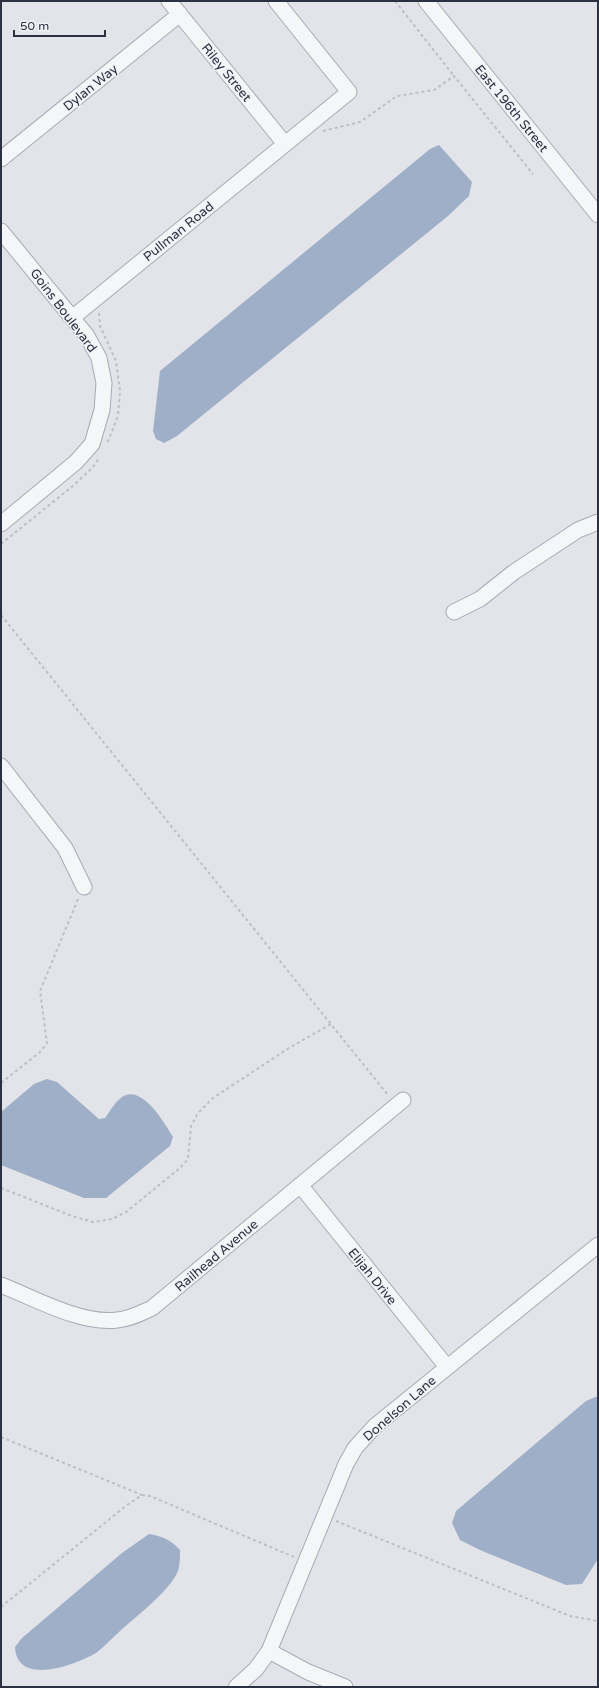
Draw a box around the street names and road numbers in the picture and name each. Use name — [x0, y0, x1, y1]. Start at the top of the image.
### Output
street label: Riley Street — [198, 40, 255, 105]
street label: Dylan Way — [60, 61, 121, 115]
street label: East 196th Street — [471, 62, 551, 156]
street label: Pullman Road — [140, 198, 217, 265]
street label: Goins Boulevard — [26, 265, 100, 356]
street label: Railhead Avenue — [172, 1216, 262, 1295]
street label: Elijah Drive — [344, 1245, 400, 1308]
street label: Donelson Lane — [360, 1373, 439, 1445]

